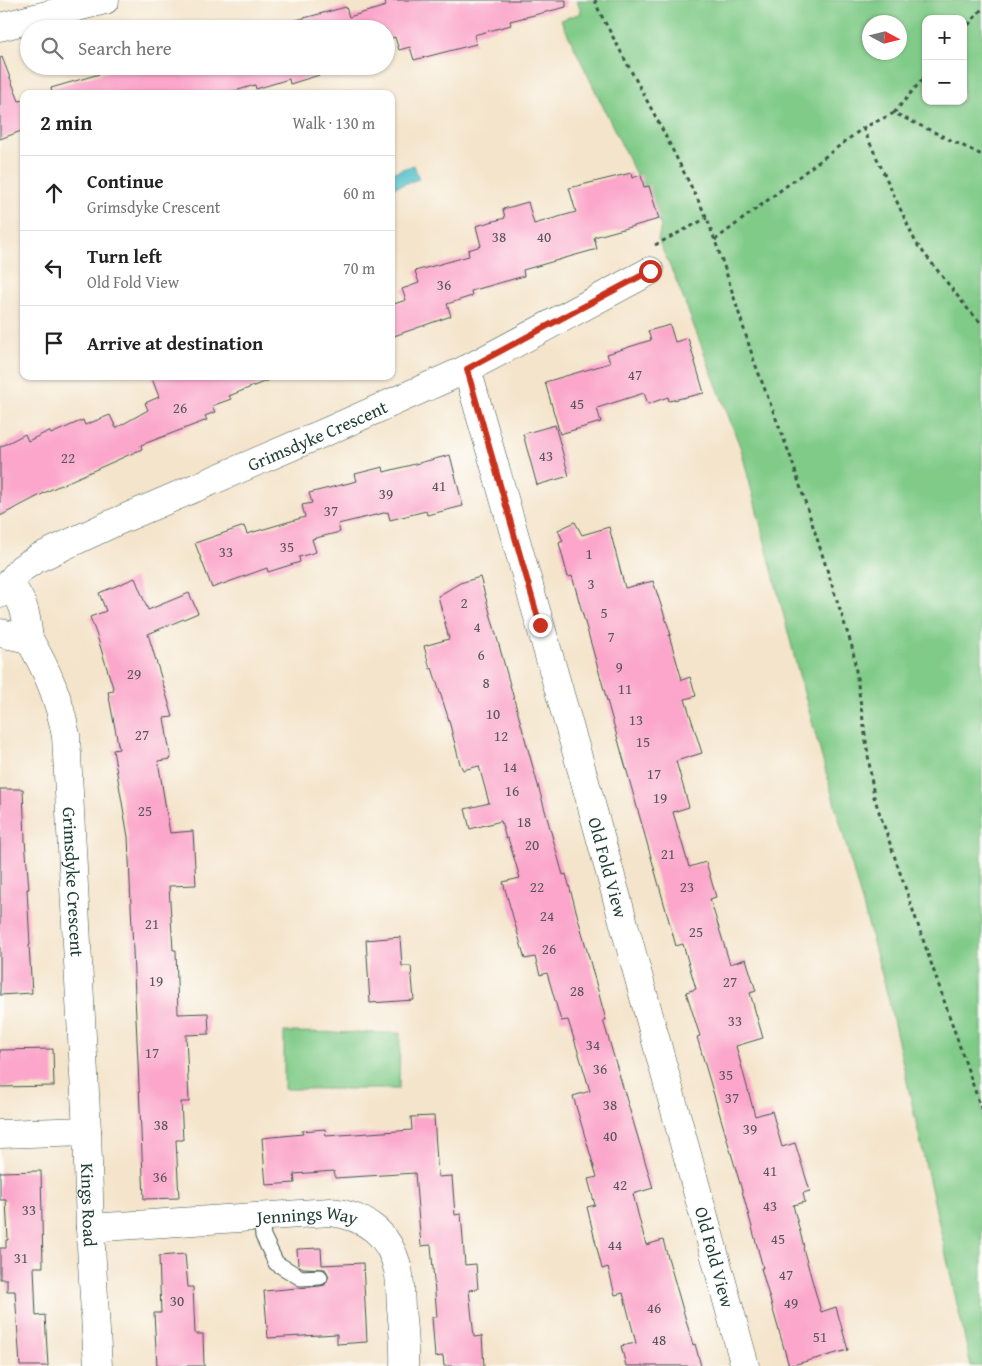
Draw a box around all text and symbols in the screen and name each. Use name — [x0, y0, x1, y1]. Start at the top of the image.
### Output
north arrow — [862, 15, 907, 60]
map controls — [922, 15, 967, 105]
button: + — [922, 15, 967, 60]
search box — [20, 20, 395, 75]
icon: search — [38, 34, 66, 62]
text: Search here — [78, 34, 172, 62]
button: − — [922, 60, 967, 105]
text: 2 min — [40, 107, 92, 138]
text: Walk · 130 m — [292, 111, 375, 135]
text: Continue — [87, 167, 164, 195]
icon: ahead — [40, 179, 68, 207]
text: 60 m — [343, 181, 375, 205]
text: Grimsdyke Crescent — [87, 195, 220, 219]
house number: 38 — [492, 226, 506, 247]
house number: 40 — [537, 226, 551, 247]
text: Turn left — [87, 242, 162, 270]
icon: left — [40, 254, 68, 282]
text: 70 m — [343, 256, 375, 280]
route start — [639, 260, 662, 283]
text: Old Fold View — [87, 270, 179, 294]
house number: 36 — [437, 274, 451, 295]
icon: arrive — [40, 329, 68, 357]
text: Arrive at destination — [87, 329, 263, 357]
house number: 47 — [628, 364, 642, 385]
street label: Grimsdyke Crescent — [243, 393, 392, 478]
house number: 45 — [570, 393, 584, 414]
house number: 26 — [173, 397, 187, 418]
house number: 43 — [539, 445, 553, 466]
house number: 22 — [61, 447, 75, 468]
house number: 41 — [432, 475, 446, 496]
house number: 39 — [379, 483, 393, 504]
house number: 37 — [324, 500, 338, 521]
house number: 35 — [280, 536, 294, 557]
house number: 33 — [219, 541, 233, 562]
house number: 1 — [585, 543, 593, 564]
house number: 3 — [587, 573, 595, 594]
house number: 2 — [460, 592, 468, 613]
house number: 5 — [600, 602, 608, 623]
route end — [529, 614, 552, 637]
house number: 4 — [473, 616, 481, 637]
house number: 7 — [607, 626, 615, 647]
house number: 6 — [477, 644, 485, 665]
house number: 9 — [615, 656, 623, 677]
house number: 29 — [127, 663, 141, 684]
house number: 8 — [482, 672, 490, 693]
house number: 11 — [618, 678, 632, 699]
house number: 10 — [486, 703, 500, 724]
house number: 13 — [629, 709, 643, 730]
house number: 27 — [135, 724, 149, 745]
house number: 12 — [494, 725, 508, 746]
house number: 15 — [636, 731, 650, 752]
house number: 14 — [503, 756, 517, 777]
house number: 17 — [647, 763, 661, 784]
house number: 16 — [505, 780, 519, 801]
house number: 19 — [653, 787, 667, 808]
house number: 25 — [138, 800, 152, 821]
street label: Grimsdyke Crescent — [56, 806, 91, 958]
house number: 18 — [517, 811, 531, 832]
street label: Old Fold View — [582, 814, 635, 921]
house number: 20 — [525, 834, 539, 855]
house number: 21 — [661, 843, 675, 864]
house number: 22 — [530, 876, 544, 897]
house number: 23 — [680, 876, 694, 897]
house number: 24 — [540, 905, 554, 926]
house number: 21 — [145, 913, 159, 934]
house number: 25 — [689, 921, 703, 942]
house number: 26 — [542, 938, 556, 959]
house number: 19 — [149, 970, 163, 991]
house number: 27 — [723, 971, 737, 992]
house number: 28 — [570, 980, 584, 1001]
house number: 33 — [728, 1010, 742, 1031]
house number: 34 — [586, 1034, 600, 1055]
house number: 17 — [145, 1042, 159, 1063]
house number: 36 — [593, 1058, 607, 1079]
house number: 35 — [719, 1064, 733, 1085]
house number: 37 — [725, 1087, 739, 1108]
house number: 38 — [603, 1094, 617, 1115]
house number: 38 — [154, 1114, 168, 1135]
house number: 39 — [743, 1118, 757, 1139]
house number: 40 — [603, 1125, 617, 1146]
house number: 41 — [763, 1160, 777, 1181]
street label: Kings Road — [75, 1163, 105, 1248]
house number: 36 — [153, 1166, 167, 1187]
house number: 42 — [613, 1174, 627, 1195]
house number: 43 — [763, 1195, 777, 1216]
street label: Jennings Way — [254, 1198, 362, 1231]
house number: 33 — [22, 1199, 36, 1220]
street label: Old Fold View — [688, 1203, 742, 1311]
house number: 45 — [771, 1228, 785, 1249]
house number: 44 — [608, 1234, 622, 1255]
house number: 31 — [14, 1247, 28, 1268]
house number: 47 — [779, 1264, 793, 1285]
house number: 30 — [170, 1290, 184, 1311]
house number: 49 — [784, 1292, 798, 1313]
house number: 46 — [647, 1297, 661, 1318]
house number: 51 — [813, 1326, 827, 1347]
house number: 48 — [652, 1329, 666, 1350]

